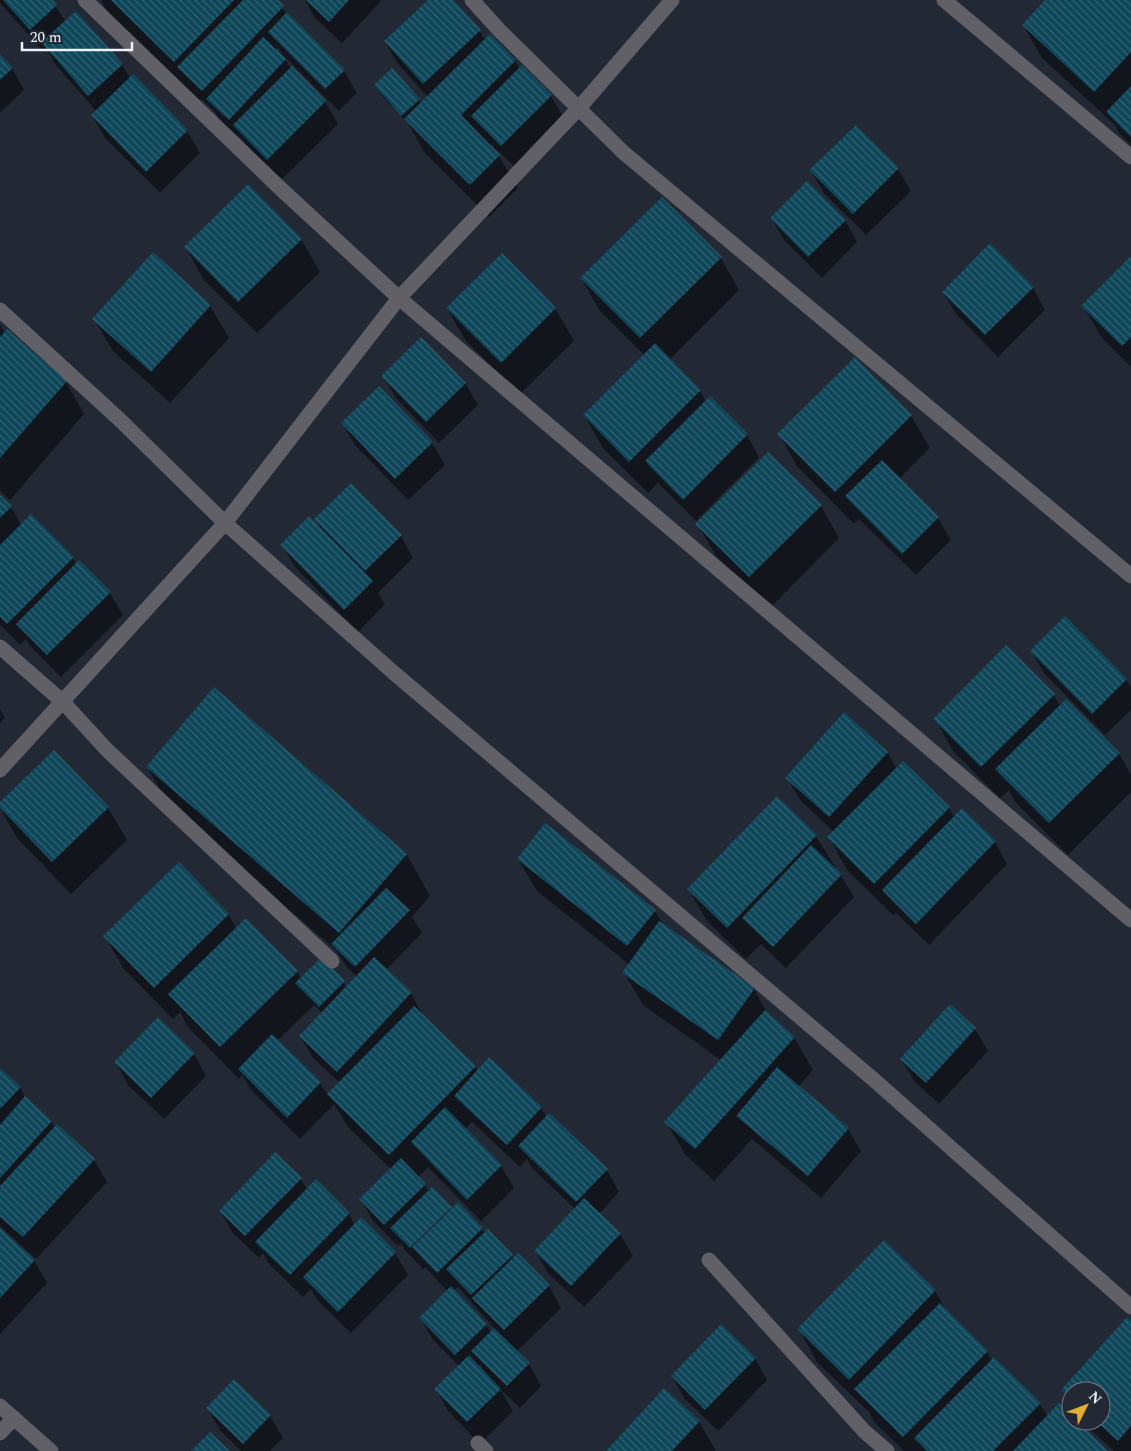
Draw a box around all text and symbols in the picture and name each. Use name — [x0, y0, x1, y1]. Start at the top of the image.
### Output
scale bar — [22, 20, 132, 52]
text: 20 m — [30, 26, 62, 49]
north arrow — [1061, 1381, 1111, 1431]
text: N — [1084, 1386, 1107, 1409]

